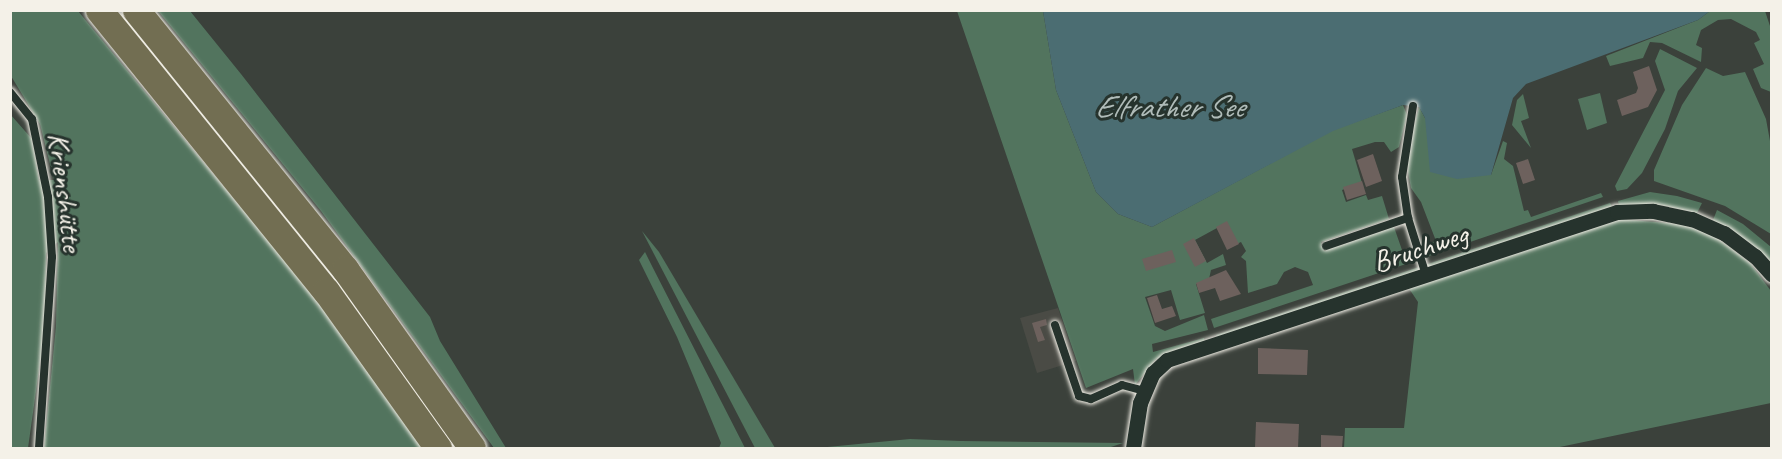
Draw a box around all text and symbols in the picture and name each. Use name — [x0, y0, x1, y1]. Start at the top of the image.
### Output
water label: Elfrather See — [1095, 88, 1243, 126]
street label: Krienshütte — [41, 130, 91, 254]
street label: Bruchweg — [1368, 216, 1472, 280]

